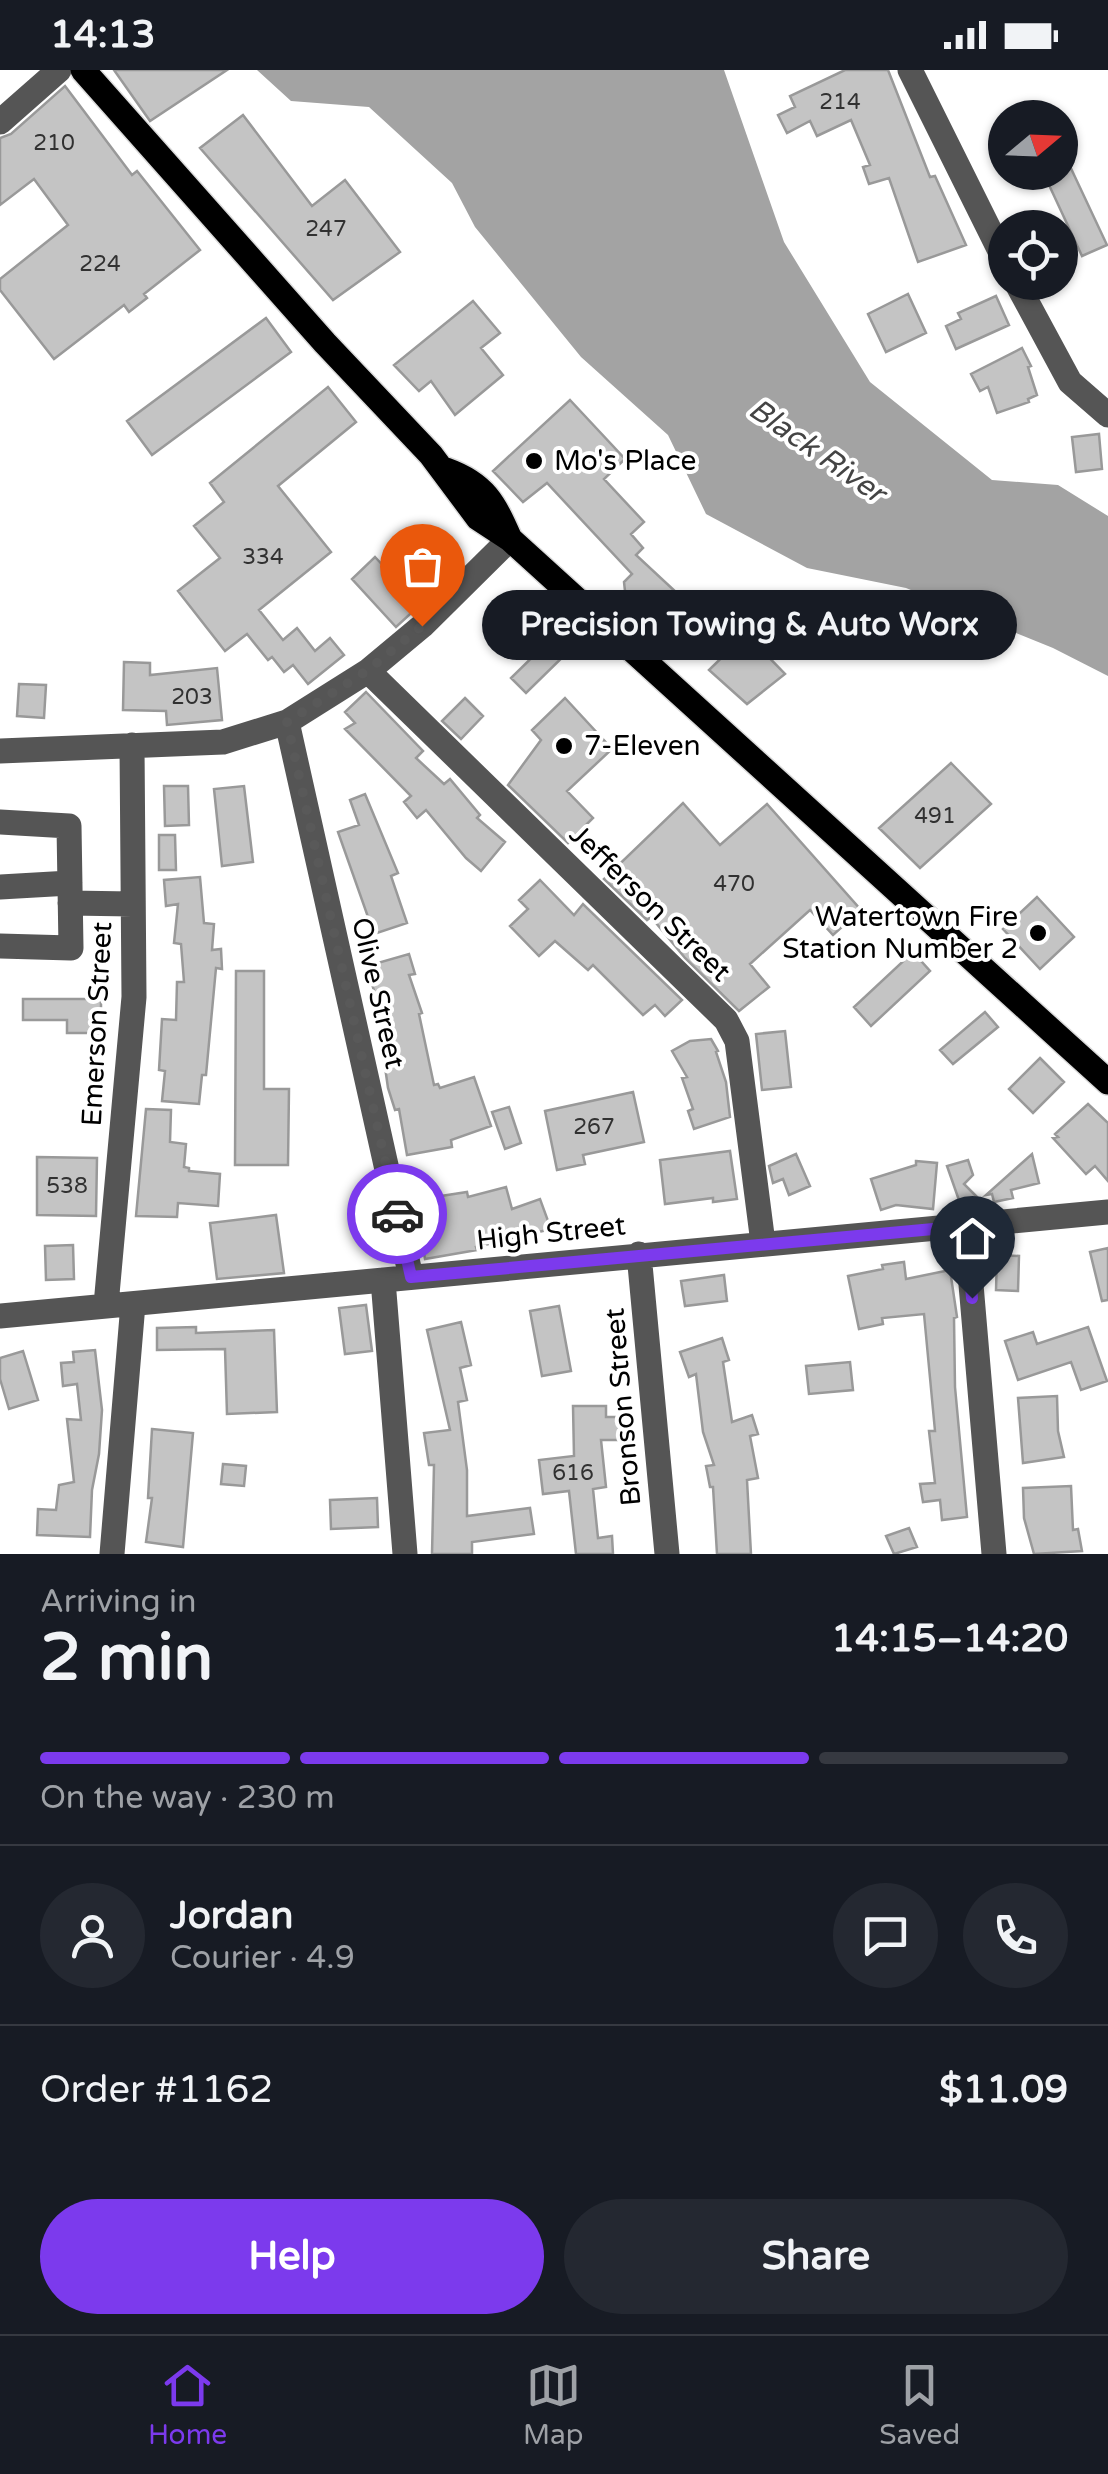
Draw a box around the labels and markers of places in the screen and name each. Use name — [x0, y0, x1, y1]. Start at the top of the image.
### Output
place label: Mo's Place — [554, 444, 696, 478]
marker: Mo's Place — [523, 450, 545, 472]
pin — [380, 524, 465, 627]
callout: Precision Towing & Auto Worx — [482, 591, 1017, 661]
place label: 7-Eleven — [584, 729, 701, 763]
marker: 7-Eleven — [553, 735, 575, 757]
place label: Watertown Fire Station Number 2 — [782, 900, 1018, 966]
marker: Watertown Fire Station Number 2 — [1027, 922, 1049, 944]
pin — [930, 1196, 1015, 1299]

